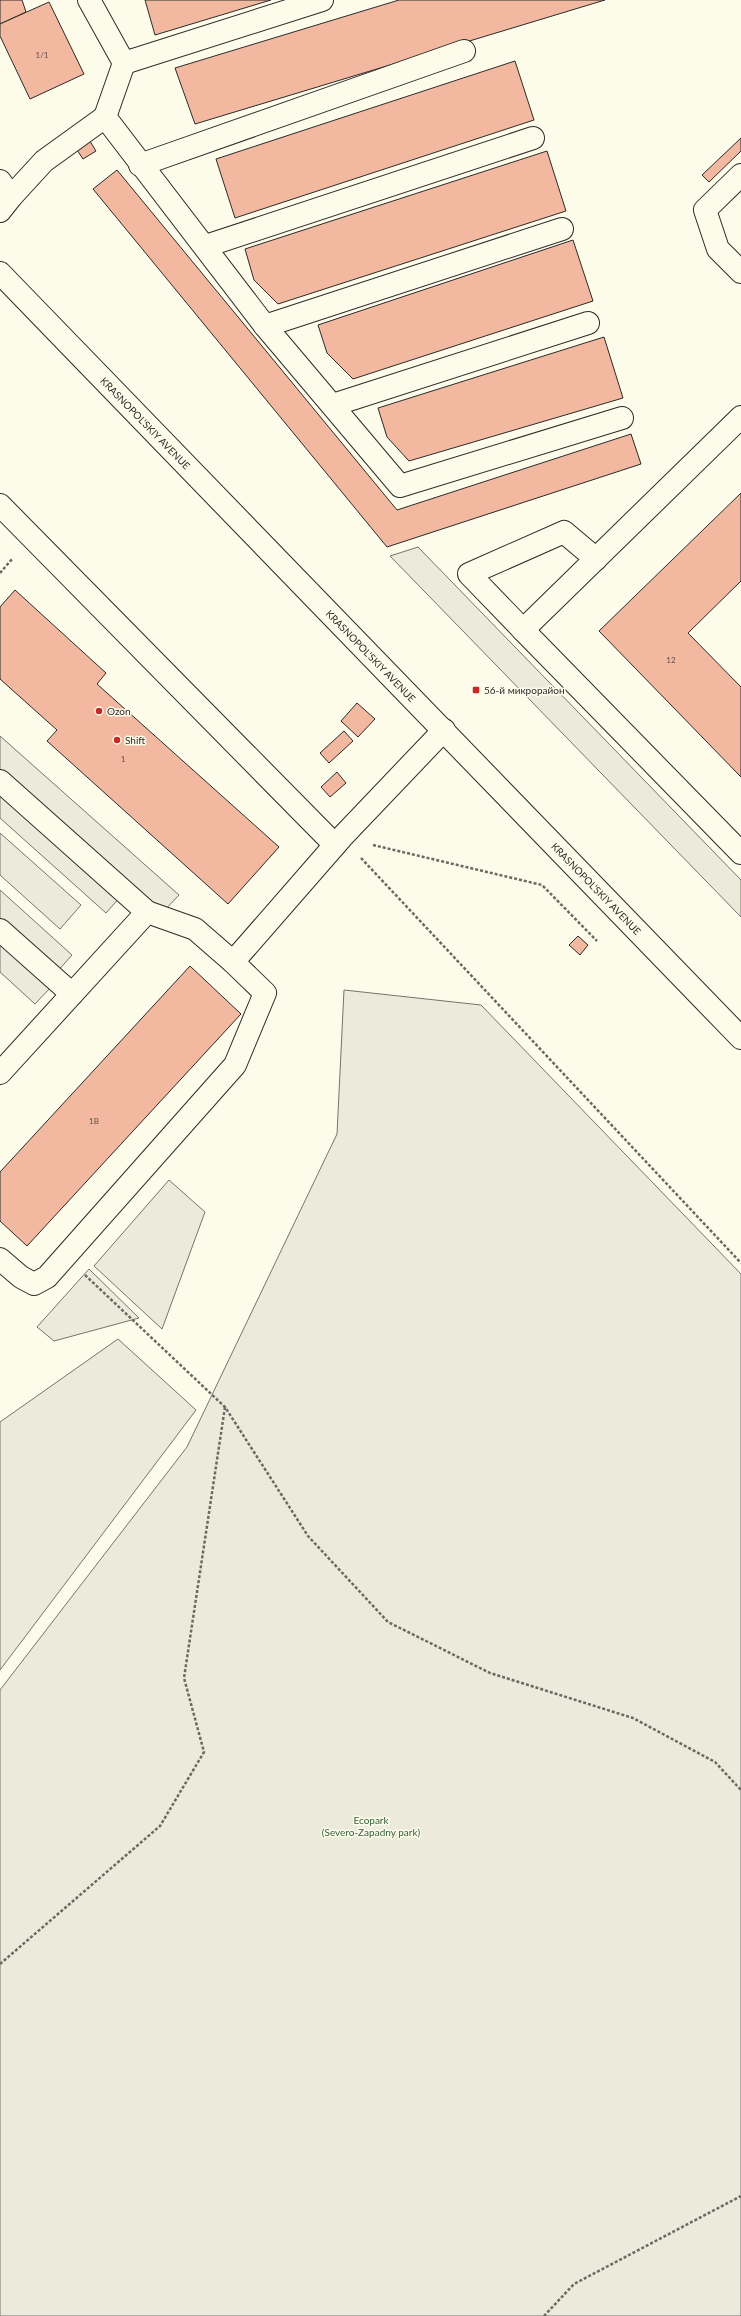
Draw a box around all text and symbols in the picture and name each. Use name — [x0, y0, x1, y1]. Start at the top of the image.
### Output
house number: 1/1 — [36, 50, 49, 60]
street label: KRASNOPOL'SKIY AVENUE — [98, 375, 193, 472]
street label: KRASNOPOL'SKIY AVENUE — [324, 607, 418, 705]
house number: 12 — [666, 655, 676, 665]
place label: 56-й микрорайон — [484, 684, 565, 696]
marker: 56-й микрорайон — [471, 685, 481, 695]
place label: Ozon — [107, 705, 131, 717]
marker: Ozon — [94, 706, 104, 716]
place label: Shift — [125, 734, 145, 746]
marker: Shift — [112, 735, 122, 745]
house number: 1 — [121, 754, 126, 764]
street label: KRASNOPOL'SKIY AVENUE — [549, 840, 644, 937]
house number: 1В — [89, 1116, 99, 1126]
park label: Ecopark (Severo-Zapadny park) — [322, 1814, 420, 1838]

